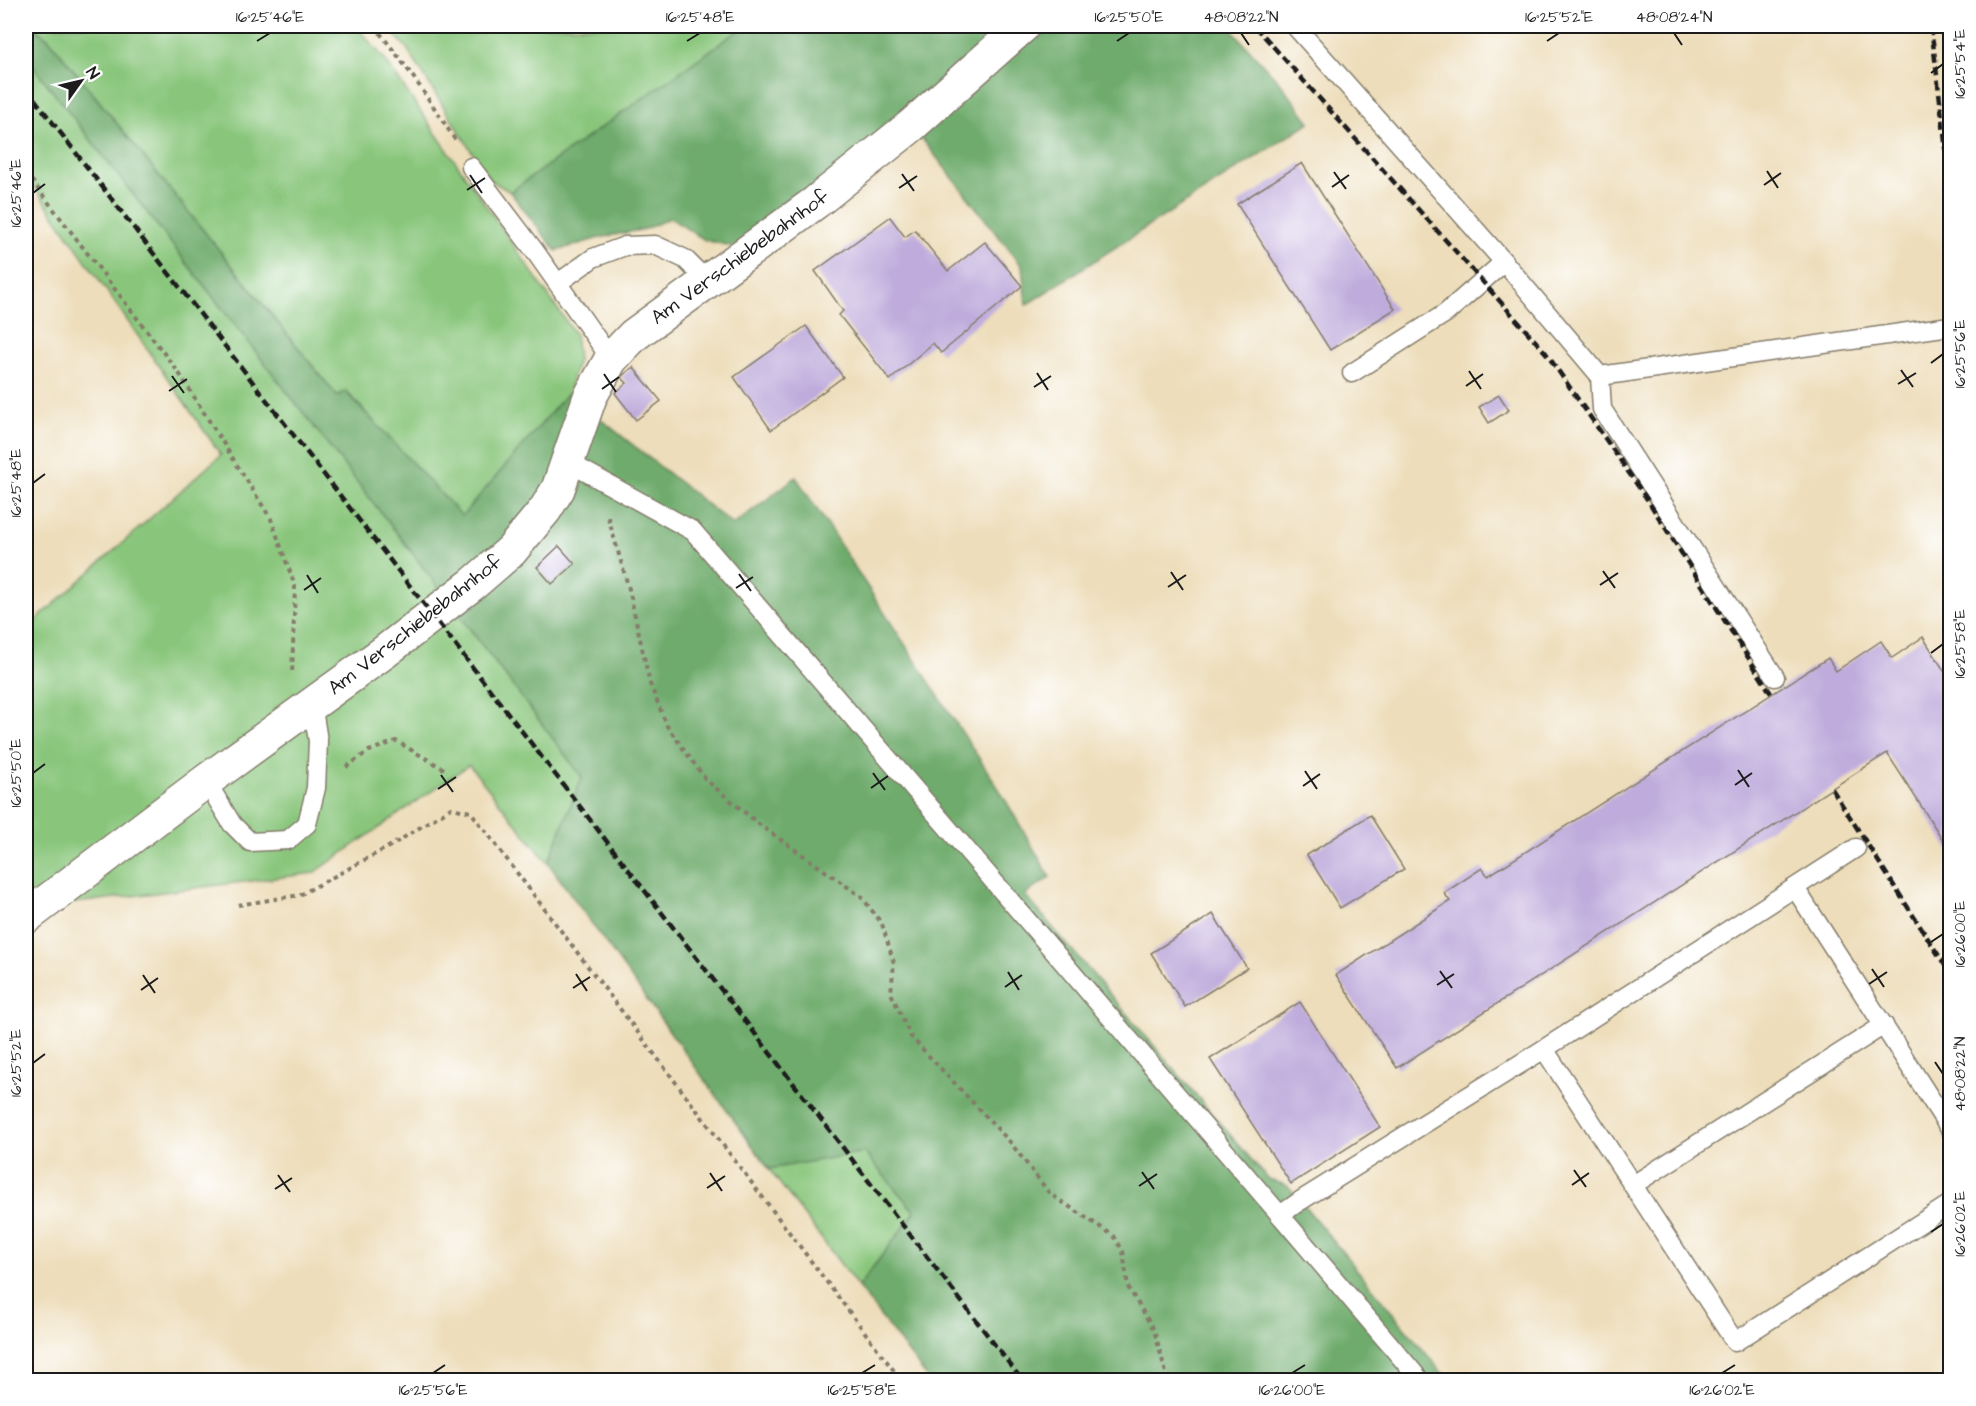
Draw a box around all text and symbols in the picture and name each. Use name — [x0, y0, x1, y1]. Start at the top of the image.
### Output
text: 16°25'46"E — [236, 7, 304, 28]
text: 16°25'48"E — [666, 7, 734, 28]
text: 16°25'50"E — [1095, 7, 1164, 28]
text: 48°08'22"N — [1204, 7, 1278, 28]
text: 16°25'52"E — [1525, 7, 1593, 28]
text: 48°08'24"N — [1636, 7, 1712, 28]
text: 16°25'54"E — [1950, 29, 1971, 99]
north arrow — [51, 51, 111, 111]
text: N — [81, 63, 105, 83]
text: 16°25'46"E — [6, 159, 27, 227]
street label: Am Verschiebebahnhof — [645, 183, 835, 331]
text: 16°25'56"E — [1950, 320, 1971, 388]
text: 16°25'48"E — [6, 449, 27, 517]
street label: Am Verschiebebahnhof — [322, 548, 508, 702]
text: 16°25'58"E — [1950, 609, 1971, 679]
text: 16°25'50"E — [6, 739, 27, 807]
text: 16°26'00"E — [1950, 901, 1971, 967]
text: 16°25'52"E — [6, 1029, 27, 1097]
text: 48°08'22"N — [1950, 1037, 1971, 1111]
text: 16°26'02"E — [1950, 1191, 1971, 1257]
text: 16°25'56"E — [399, 1380, 467, 1401]
text: 16°25'58"E — [827, 1380, 897, 1401]
text: 16°26'00"E — [1259, 1380, 1325, 1401]
text: 16°26'02"E — [1689, 1380, 1755, 1401]

